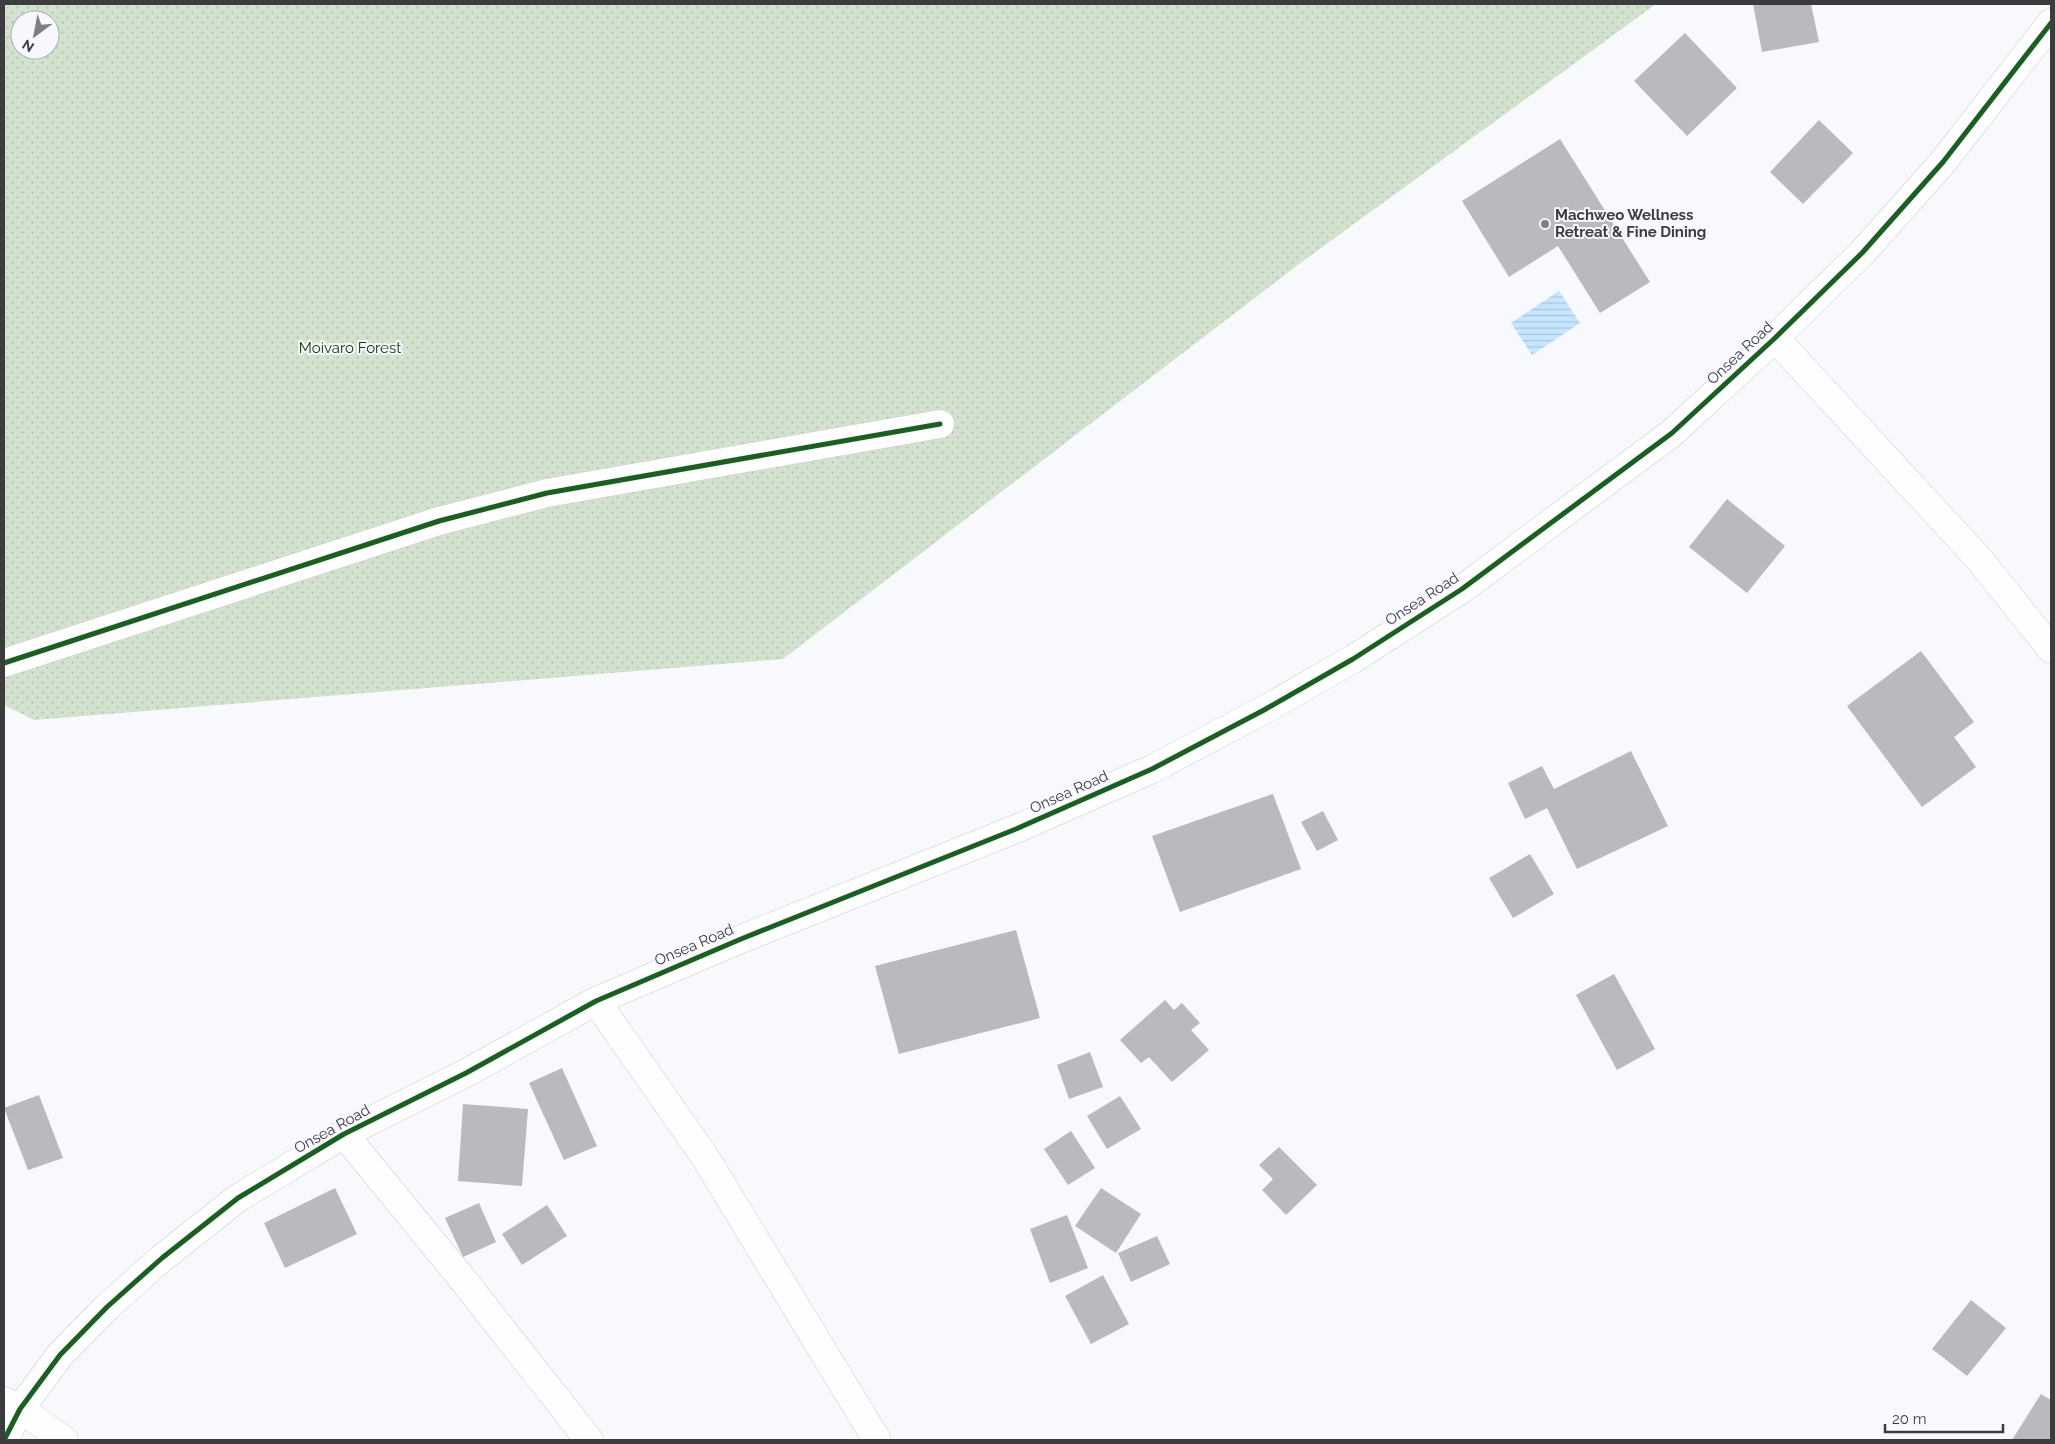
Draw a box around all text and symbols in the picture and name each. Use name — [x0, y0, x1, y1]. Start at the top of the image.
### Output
north arrow — [10, 10, 60, 60]
text: N — [19, 36, 37, 56]
place label: Machweo Wellness Retreat & Fine Dining — [1555, 206, 1706, 241]
marker: Machweo Wellness Retreat & Fine Dining — [1539, 218, 1551, 230]
street label: Onsea Road — [1703, 318, 1777, 388]
park label: Moivaro Forest — [299, 339, 401, 357]
street label: Onsea Road — [1382, 569, 1462, 629]
street label: Onsea Road — [1027, 767, 1111, 817]
street label: Onsea Road — [652, 920, 736, 970]
street label: Onsea Road — [291, 1101, 373, 1157]
scale bar — [1885, 1402, 2002, 1434]
text: 20 m — [1892, 1410, 1927, 1428]

